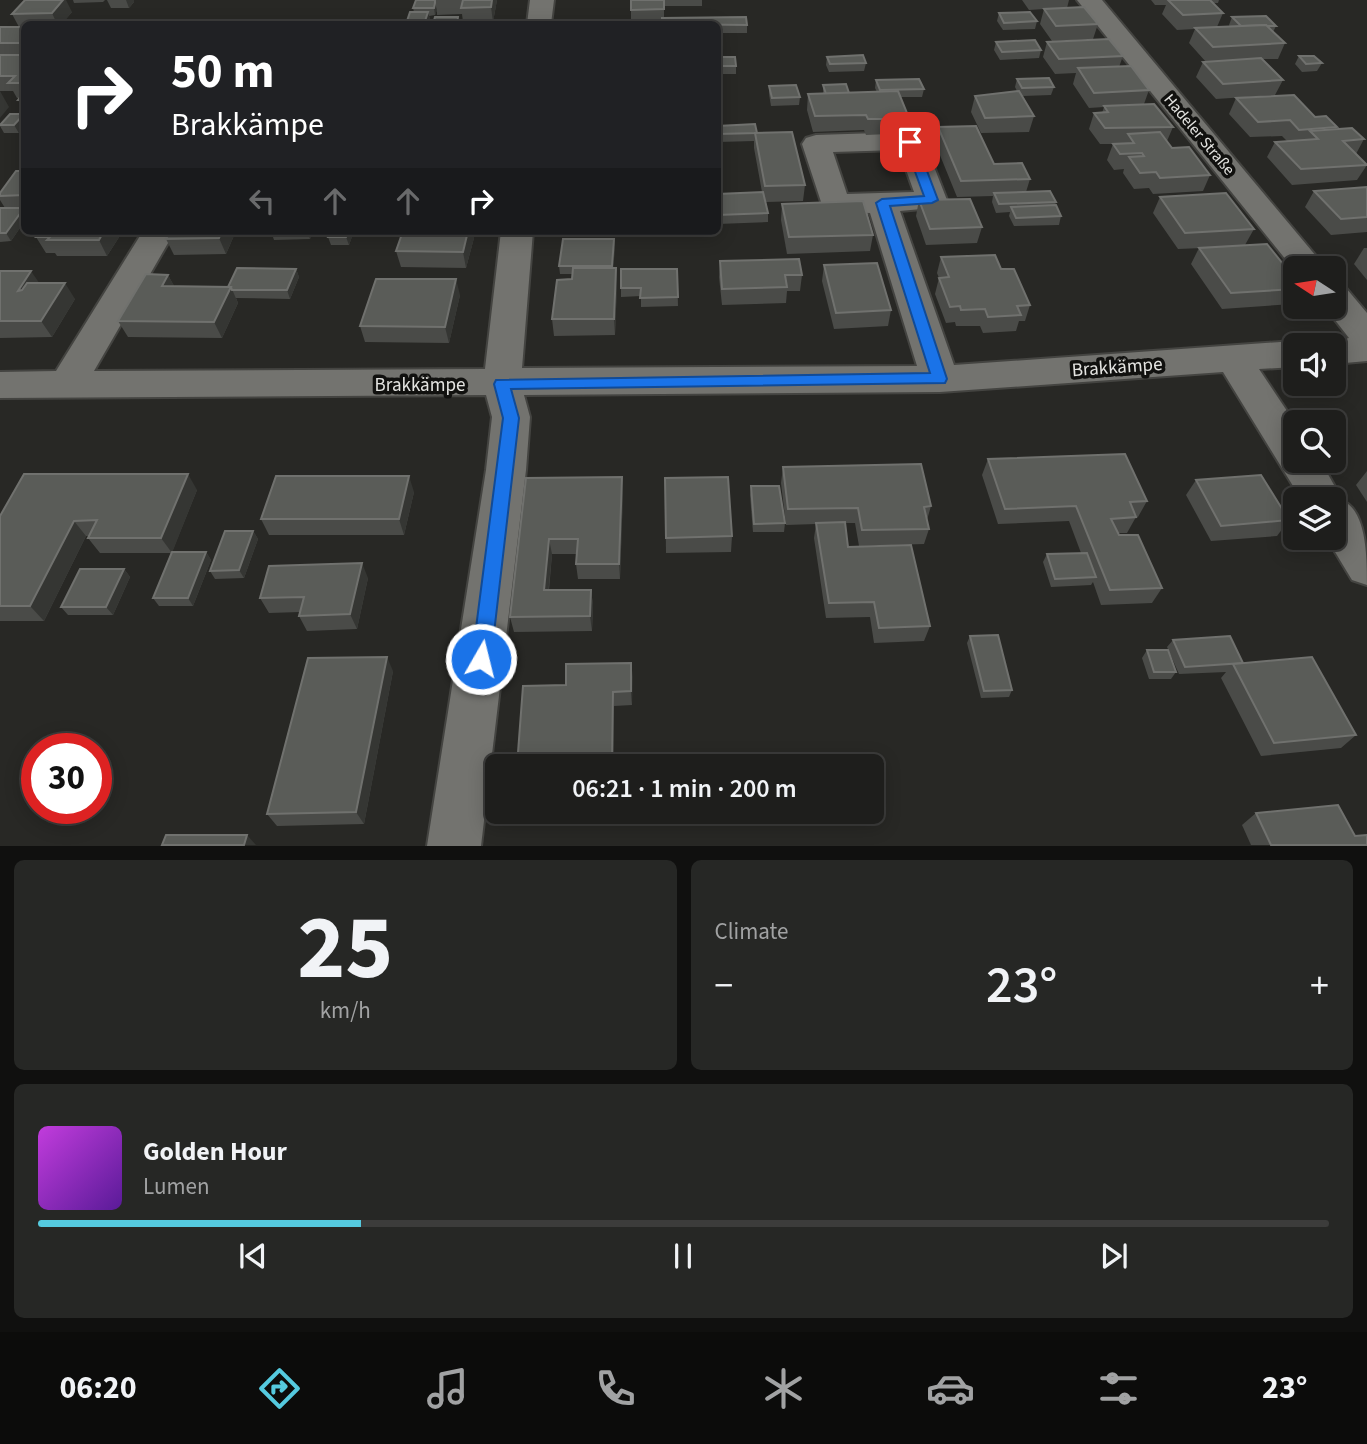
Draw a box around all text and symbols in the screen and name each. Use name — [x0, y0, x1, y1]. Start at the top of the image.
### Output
text: 50 m — [171, 37, 275, 107]
icon: right — [56, 49, 147, 140]
street label: Hadeler Straße — [1159, 89, 1240, 180]
text: Brakkämpe — [171, 102, 324, 148]
pin — [880, 112, 940, 172]
icon: arrive — [891, 123, 929, 161]
icon: left — [243, 182, 281, 220]
icon: ahead — [316, 182, 354, 220]
icon: ahead — [389, 182, 427, 220]
icon: right — [462, 182, 500, 220]
north arrow — [1283, 256, 1346, 318]
map controls — [1283, 256, 1346, 550]
button: sound — [1283, 333, 1346, 396]
street label: Brakkämpe — [1071, 351, 1163, 384]
street label: Brakkämpe — [375, 372, 465, 399]
button: search — [1283, 410, 1346, 473]
button: layers — [1283, 487, 1346, 550]
position arrow — [444, 622, 518, 696]
speed limit sign: 30 — [21, 733, 112, 824]
text: 06:21 · 1 min · 200 m — [572, 770, 797, 807]
text: 25 — [297, 884, 393, 1013]
text: Climate — [715, 915, 788, 948]
text: 23° — [986, 949, 1057, 1023]
text: − — [715, 959, 733, 1013]
text: + — [1310, 959, 1329, 1013]
text: km/h — [320, 994, 371, 1027]
text: Golden Hour — [143, 1133, 287, 1170]
text: Lumen — [143, 1170, 210, 1203]
icon: previous — [234, 1237, 272, 1275]
icon: pause — [664, 1237, 702, 1275]
icon: next — [1095, 1237, 1133, 1275]
icon: directions — [255, 1364, 304, 1413]
icon: music — [423, 1364, 472, 1413]
icon: phone — [591, 1364, 640, 1413]
icon: climate — [759, 1364, 808, 1413]
icon: car — [926, 1364, 975, 1413]
icon: filters — [1094, 1364, 1143, 1413]
text: 06:20 — [59, 1365, 137, 1411]
text: 23° — [1262, 1365, 1308, 1411]

